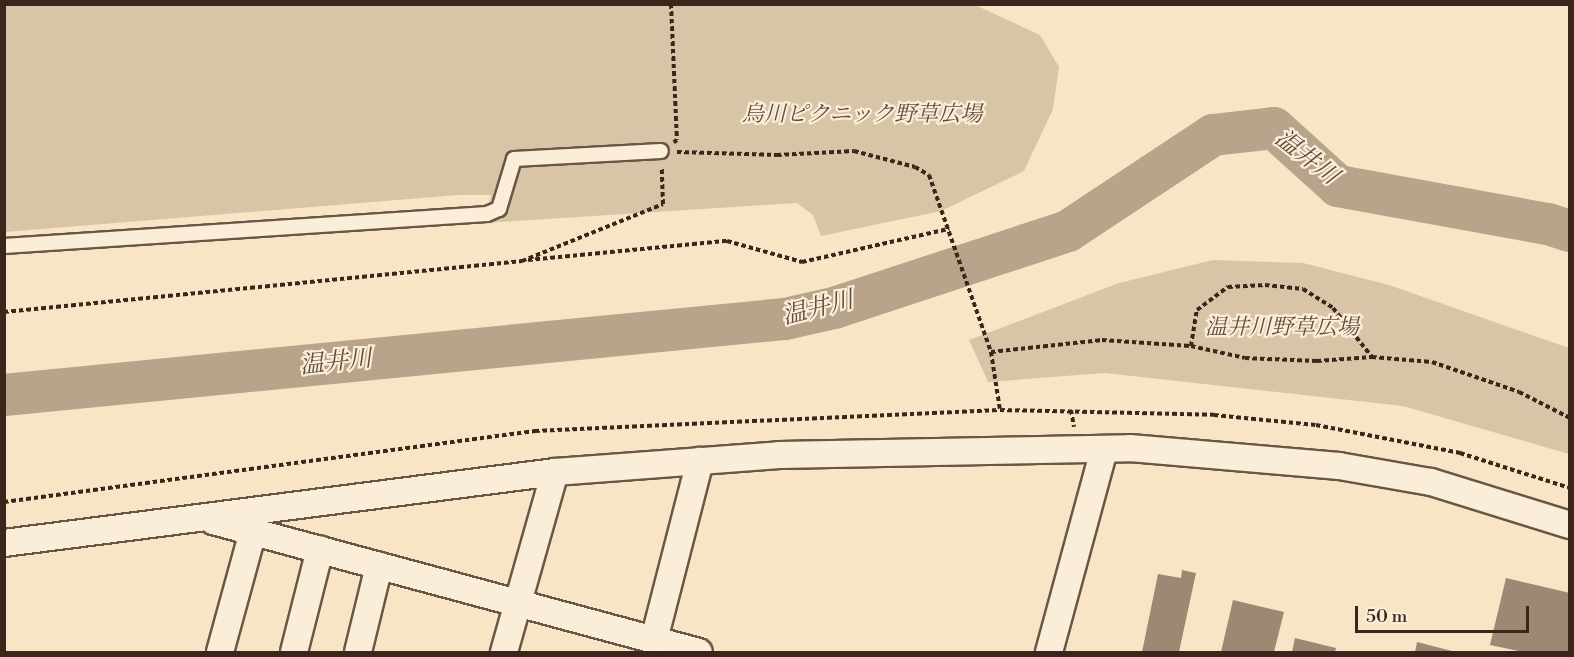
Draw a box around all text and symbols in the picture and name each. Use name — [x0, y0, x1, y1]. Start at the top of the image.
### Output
park label: 烏川ピクニック野草広場 — [741, 102, 983, 128]
water label: 温井川 — [1269, 124, 1343, 192]
water label: 温井川 — [780, 286, 856, 332]
park label: 温井川野草広場 — [1205, 315, 1359, 341]
water label: 温井川 — [299, 345, 373, 381]
scale bar — [1358, 594, 1532, 632]
text: 50 m — [1366, 605, 1407, 628]

